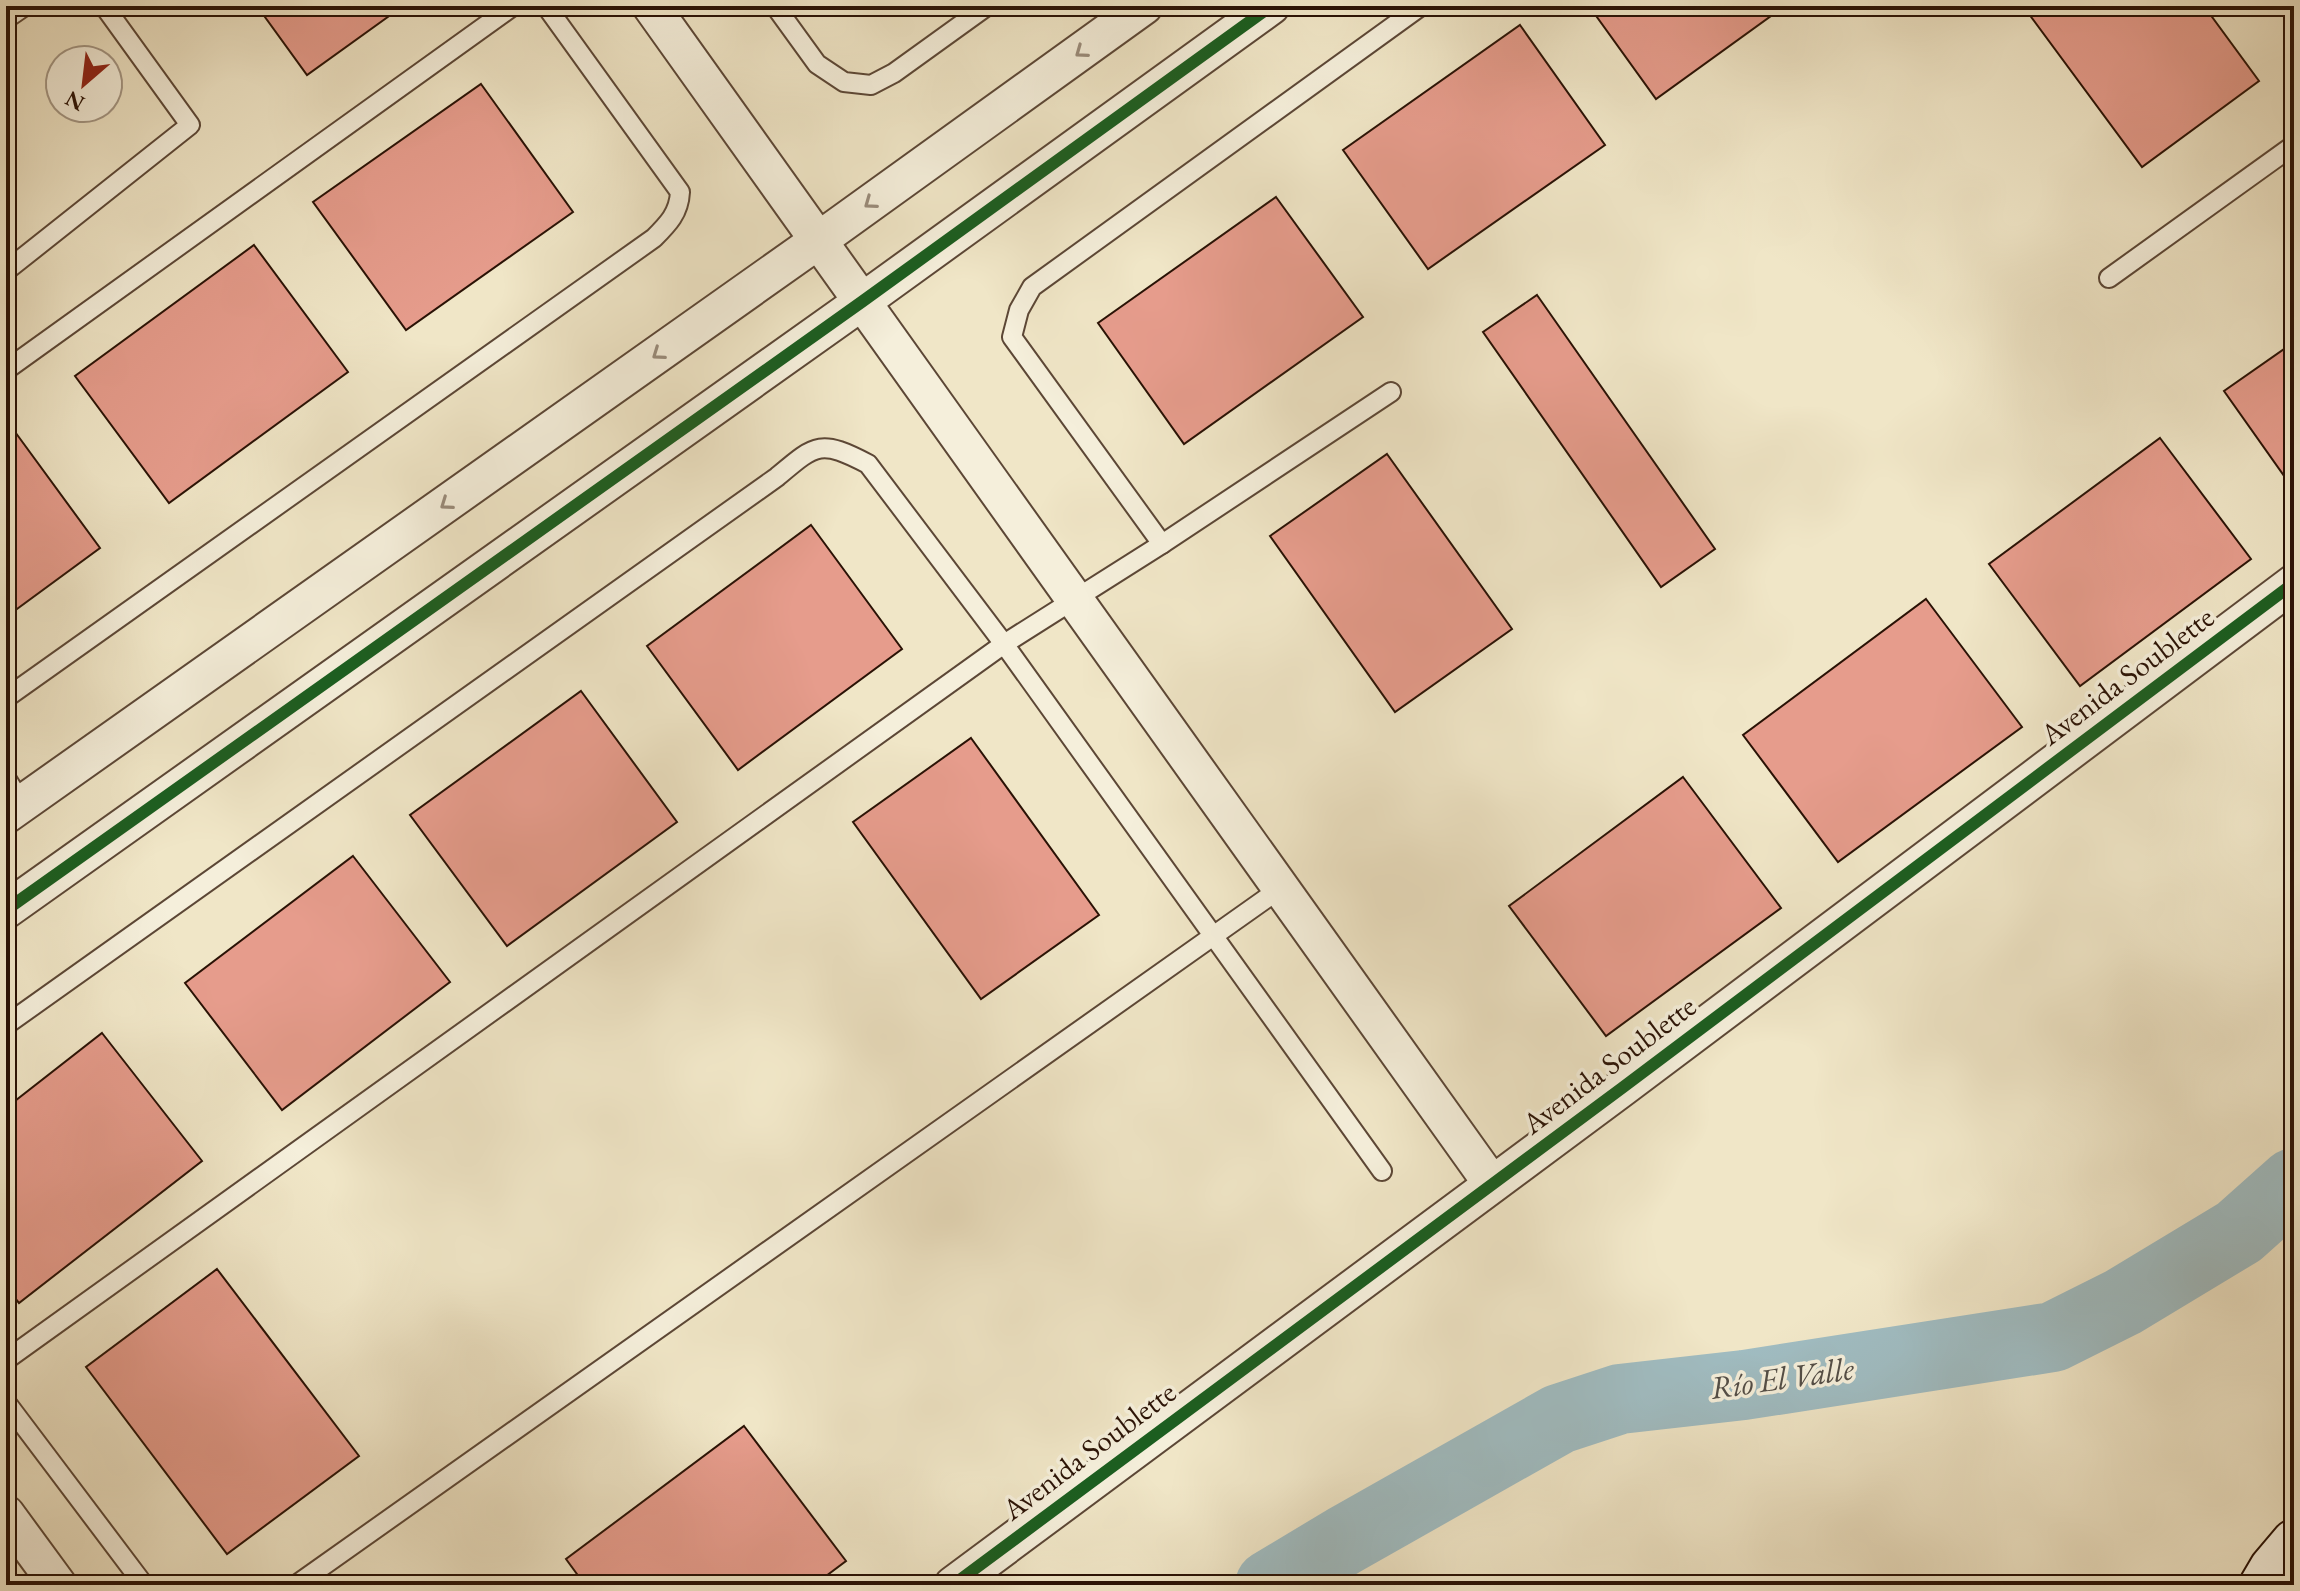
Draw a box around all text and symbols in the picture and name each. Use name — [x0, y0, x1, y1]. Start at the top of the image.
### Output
one-way arrow — [1075, 42, 1090, 56]
north arrow — [44, 44, 124, 124]
text: N — [60, 84, 90, 118]
one-way arrow — [864, 193, 879, 208]
one-way arrow — [652, 344, 667, 359]
one-way arrow — [440, 494, 454, 509]
street label: Avenida Soublette — [2031, 597, 2222, 754]
street label: Avenida Soublette — [1513, 986, 1704, 1143]
water label: Río El Valle — [1708, 1347, 1858, 1409]
street label: Avenida Soublette — [993, 1372, 1184, 1529]

